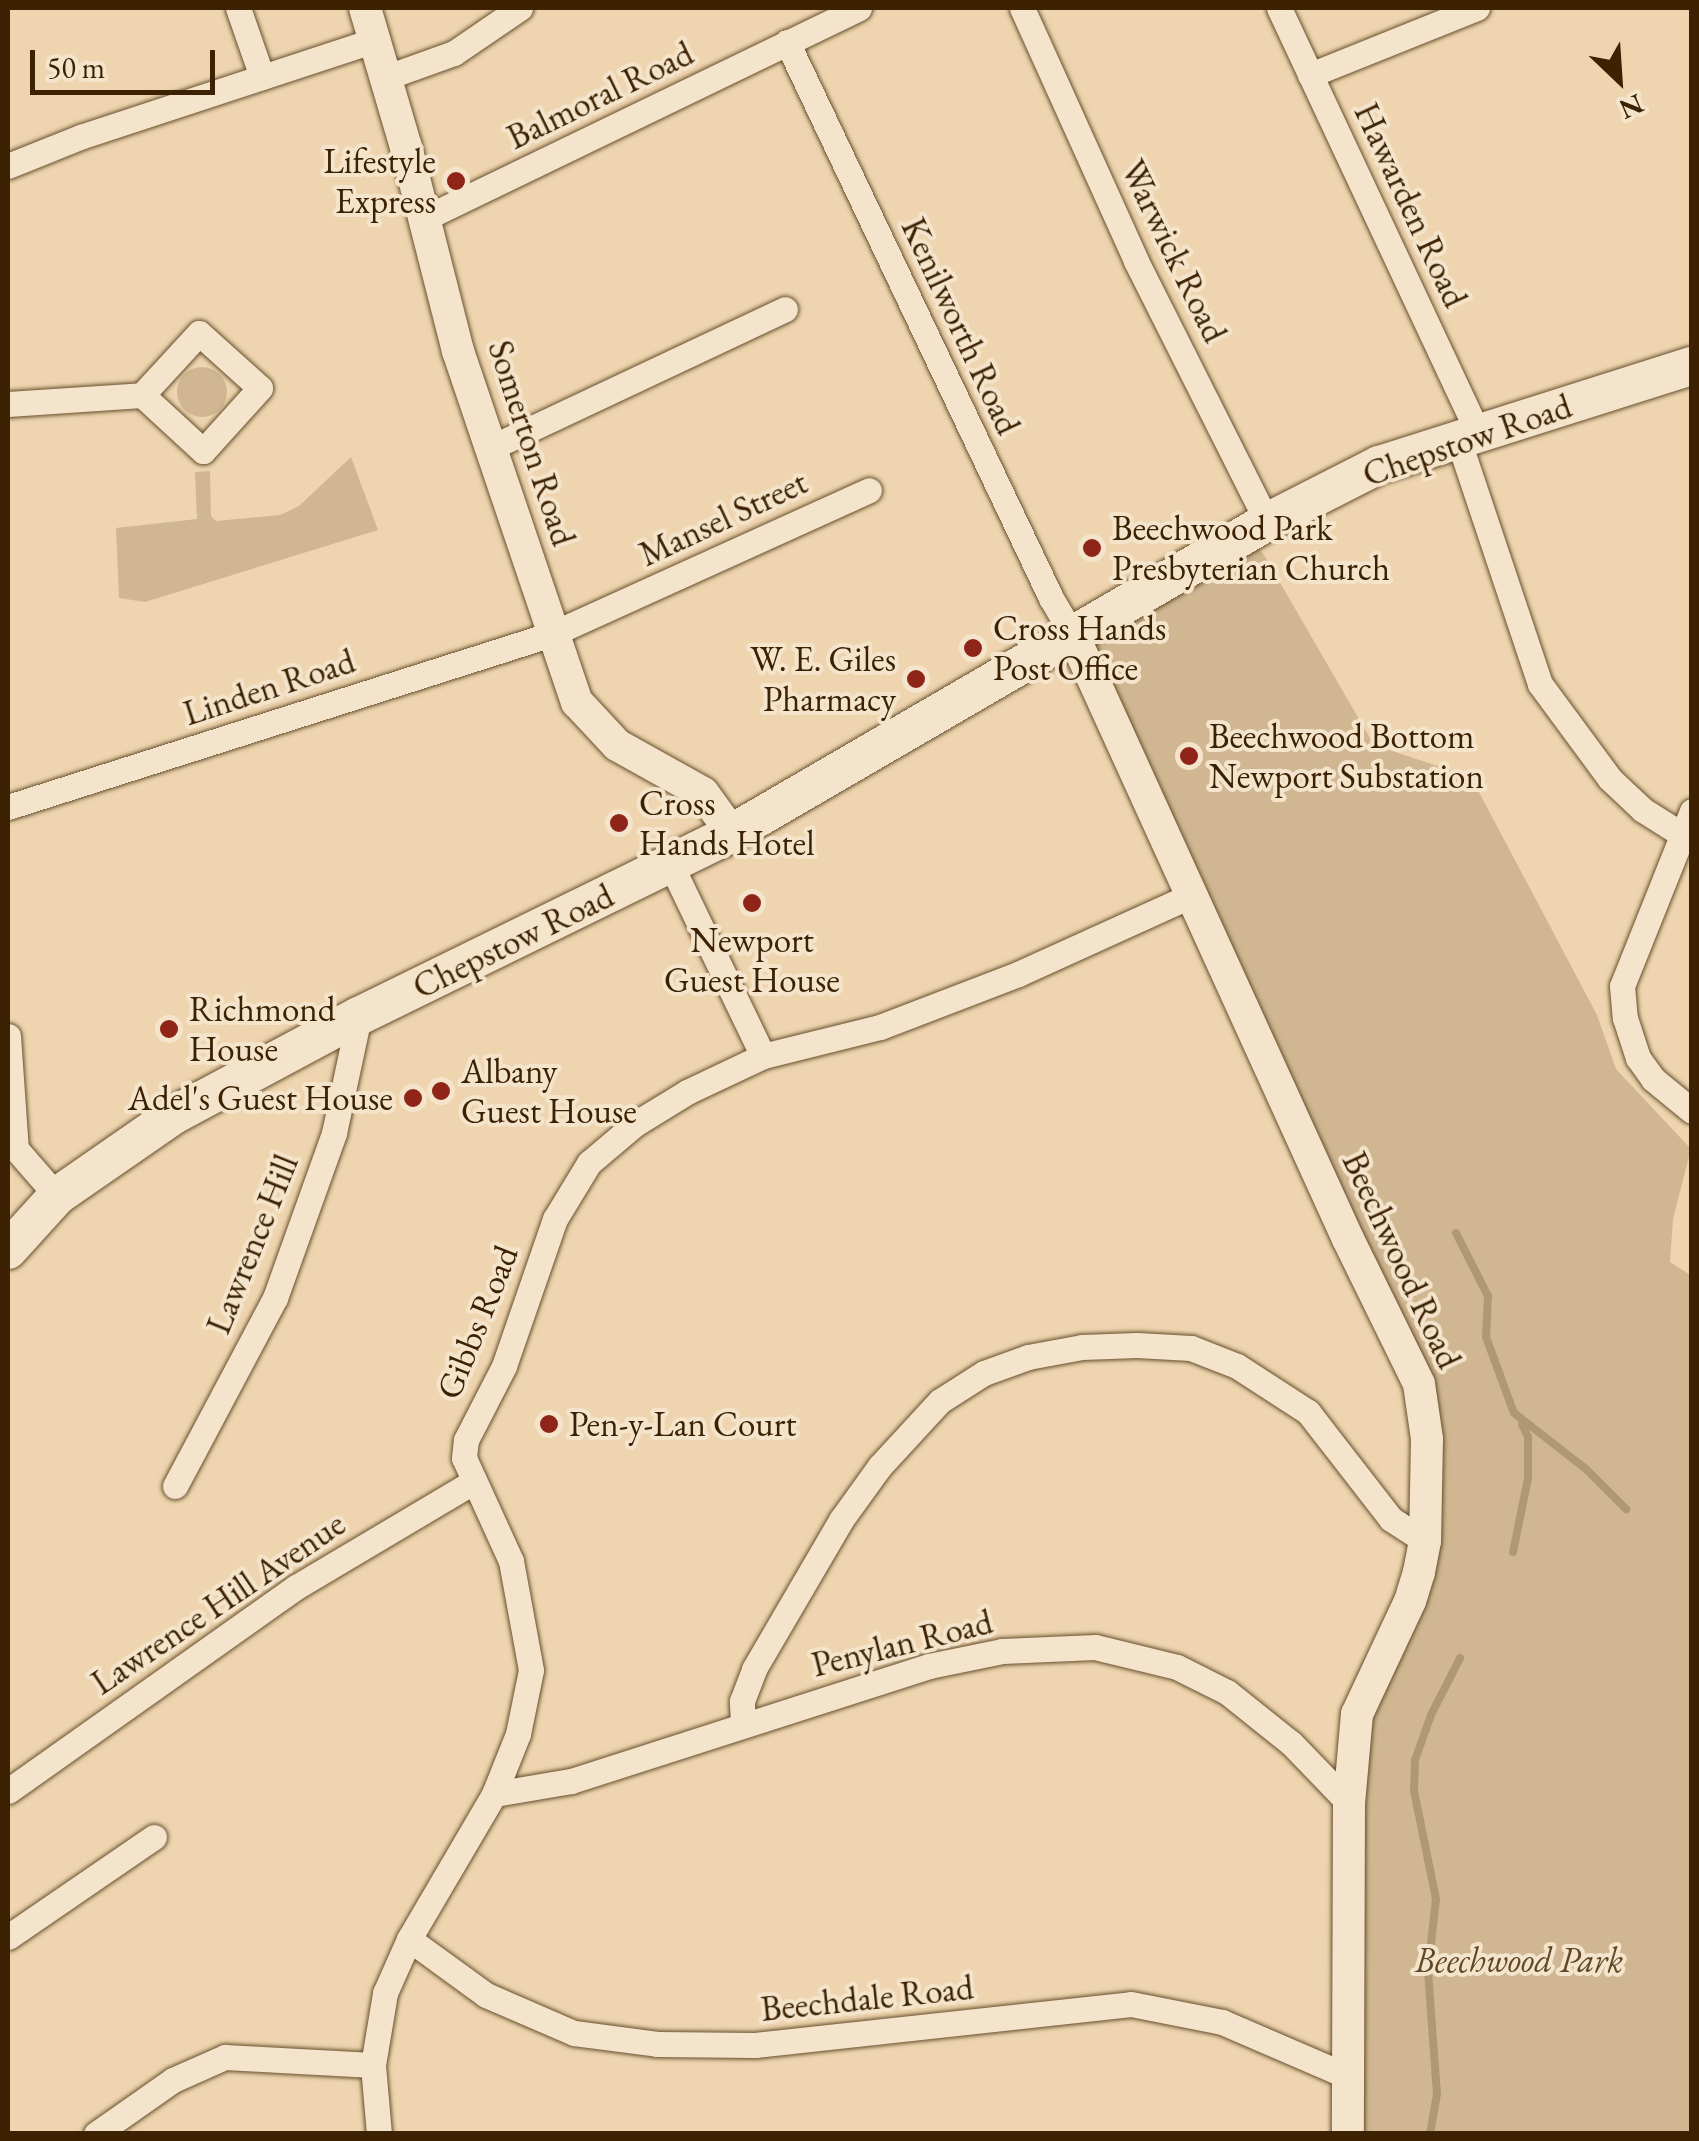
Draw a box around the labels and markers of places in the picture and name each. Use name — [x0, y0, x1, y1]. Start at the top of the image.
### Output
place label: Lifestyle Express — [323, 140, 436, 222]
marker: Lifestyle Express — [445, 170, 467, 192]
place label: Beechwood Park Presbyterian Church — [1112, 507, 1390, 589]
marker: Beechwood Park Presbyterian Church — [1081, 537, 1103, 559]
place label: Cross Hands Post Office — [993, 607, 1166, 689]
marker: Cross Hands Post Office — [962, 637, 984, 659]
place label: W. E. Giles Pharmacy — [750, 638, 896, 720]
marker: W. E. Giles Pharmacy — [905, 668, 927, 690]
place label: Beechwood Bottom Newport Substation — [1209, 715, 1484, 797]
marker: Beechwood Bottom Newport Substation — [1178, 745, 1200, 767]
place label: Cross Hands Hotel — [639, 782, 815, 864]
marker: Cross Hands Hotel — [608, 812, 630, 834]
marker: Newport Guest House — [741, 892, 763, 914]
place label: Newport Guest House — [664, 919, 840, 1001]
place label: Richmond House — [189, 988, 336, 1070]
marker: Richmond House — [158, 1018, 180, 1040]
place label: Albany Guest House — [461, 1050, 637, 1132]
place label: Adel's Guest House — [128, 1077, 393, 1119]
marker: Albany Guest House — [430, 1080, 452, 1102]
marker: Adel's Guest House — [402, 1087, 424, 1109]
place label: Pen-y-Lan Court — [569, 1403, 796, 1445]
marker: Pen-y-Lan Court — [538, 1413, 560, 1435]

